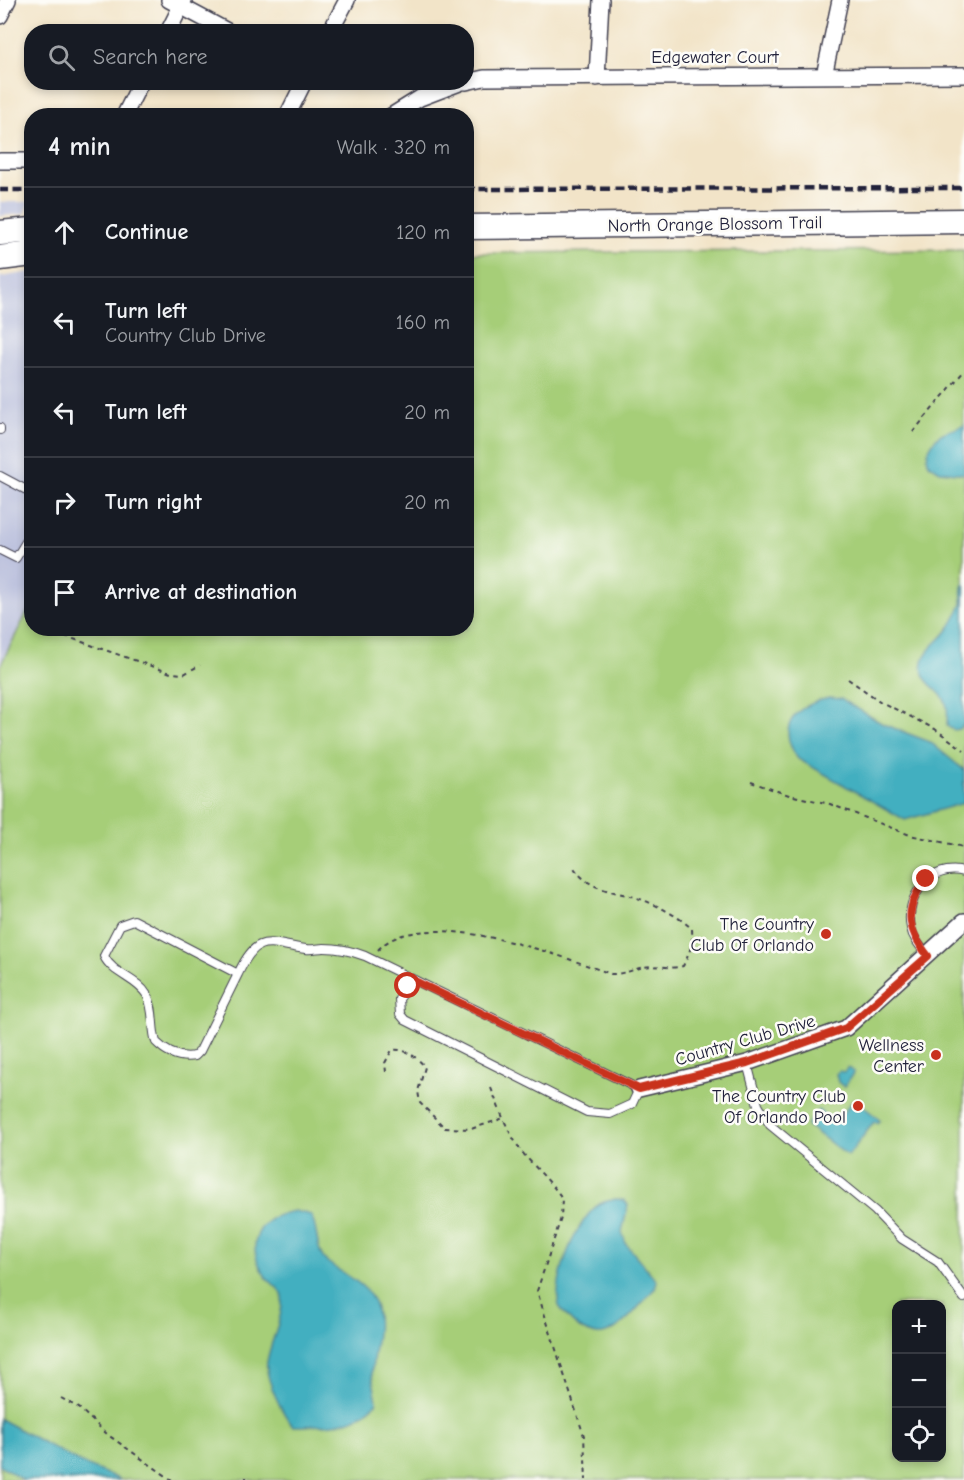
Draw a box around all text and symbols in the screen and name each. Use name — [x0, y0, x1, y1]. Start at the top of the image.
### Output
search box — [24, 24, 474, 90]
icon: search — [45, 41, 78, 74]
text: Search here — [93, 44, 208, 70]
street label: Edgewater Court — [651, 47, 780, 68]
text: 4 min — [48, 132, 111, 162]
text: Walk · 320 m — [337, 136, 450, 159]
street label: North Orange Blossom Trail — [607, 212, 823, 237]
icon: ahead — [48, 216, 81, 249]
text: Continue — [105, 219, 188, 245]
text: 120 m — [396, 221, 450, 244]
text: Turn left — [105, 298, 187, 324]
icon: left — [48, 306, 81, 339]
text: 160 m — [396, 311, 450, 334]
text: Country Club Drive — [105, 324, 266, 347]
icon: left — [48, 396, 81, 429]
text: Turn left — [105, 399, 187, 425]
text: 20 m — [404, 401, 450, 424]
icon: right — [48, 486, 81, 519]
text: Turn right — [105, 489, 202, 515]
text: 20 m — [404, 491, 450, 514]
icon: arrive — [48, 576, 81, 609]
text: Arrive at destination — [105, 579, 297, 605]
route end — [912, 865, 938, 891]
place label: The Country Club Of Orlando — [691, 914, 815, 956]
marker: The Country Club Of Orlando — [819, 927, 833, 941]
route start — [394, 972, 420, 998]
street label: Country Club Drive — [673, 1010, 818, 1071]
place label: Wellness Center — [859, 1035, 925, 1077]
marker: Wellness Center — [929, 1048, 943, 1062]
place label: The Country Club Of Orlando Pool — [712, 1086, 846, 1128]
marker: The Country Club Of Orlando Pool — [851, 1099, 865, 1113]
map controls — [892, 1300, 946, 1462]
button: + — [892, 1300, 946, 1354]
button: − — [892, 1354, 946, 1408]
button: locate — [892, 1408, 946, 1462]

